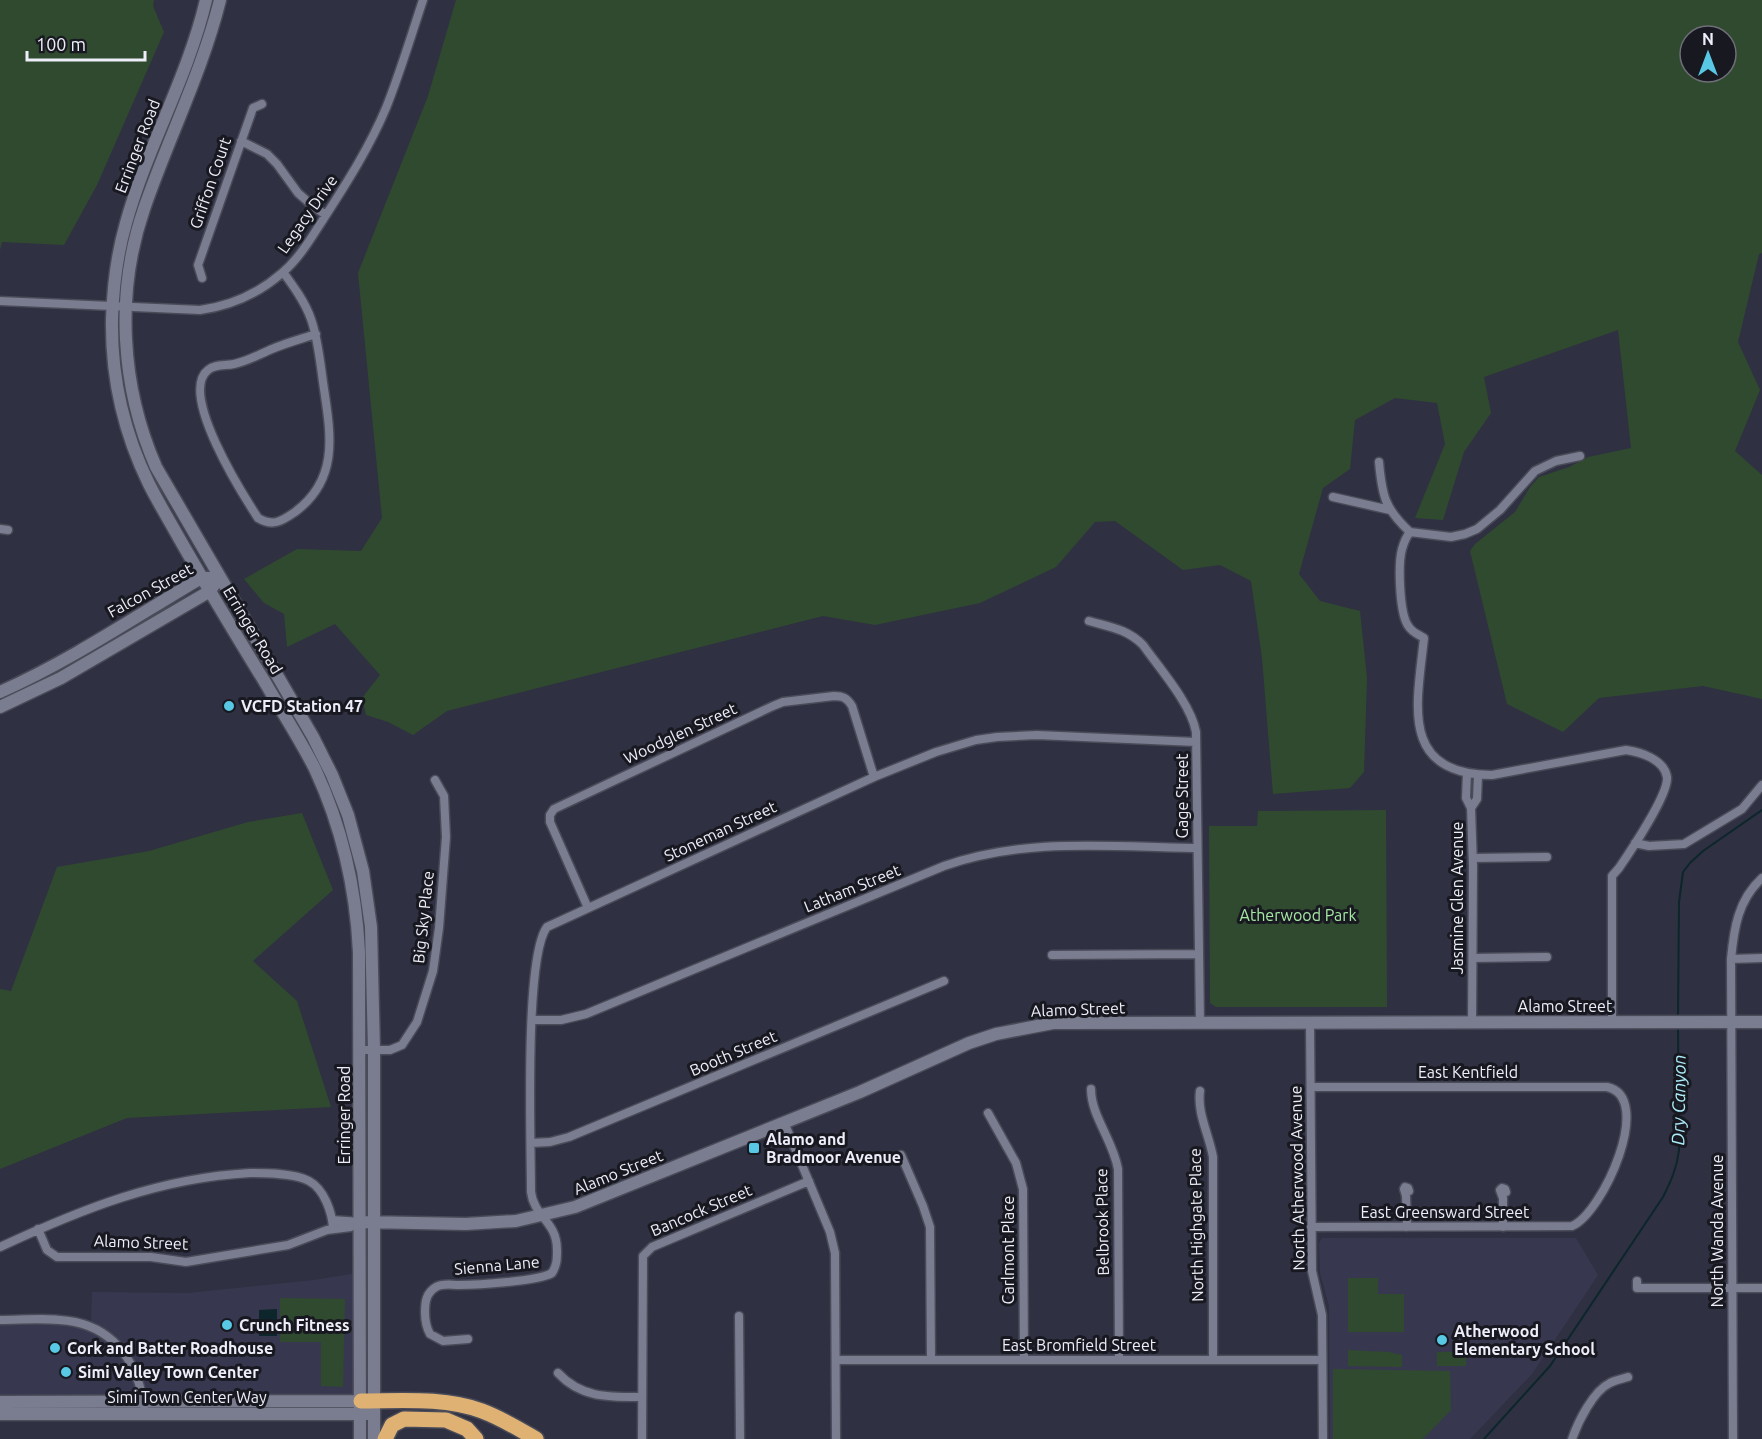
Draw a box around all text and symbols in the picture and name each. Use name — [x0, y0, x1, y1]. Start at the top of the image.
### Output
scale bar — [27, 24, 146, 62]
north arrow — [1678, 24, 1738, 84]
text: N — [1702, 30, 1714, 48]
text: 100 m — [36, 34, 86, 54]
street label: Erringer Road — [111, 97, 163, 195]
street label: Griffon Court — [186, 134, 234, 231]
street label: Legacy Drive — [273, 171, 341, 257]
street label: Falcon Street — [104, 559, 196, 621]
street label: Erringer Road — [220, 583, 286, 677]
place label: VCFD Station 47 — [241, 697, 363, 715]
marker: VCFD Station 47 — [222, 699, 236, 713]
street label: Woodglen Street — [621, 699, 740, 767]
street label: Gage Street — [1173, 753, 1191, 839]
street label: Stoneman Street — [661, 797, 779, 865]
street label: Jasmine Glen Avenue — [1448, 822, 1466, 974]
street label: Latham Street — [801, 860, 903, 915]
street label: Big Sky Place — [409, 870, 437, 964]
park label: Atherwood Park — [1240, 906, 1356, 924]
street label: Alamo Street — [1518, 997, 1613, 1015]
street label: Alamo Street — [1031, 998, 1126, 1020]
street label: Booth Street — [687, 1026, 780, 1079]
water label: Dry Canyon — [1667, 1054, 1689, 1146]
street label: East Kentfield — [1418, 1063, 1518, 1081]
street label: Erringer Road — [335, 1066, 353, 1164]
street label: North Atherwood Avenue — [1286, 1085, 1308, 1271]
place label: Alamo and Bradmoor Avenue — [766, 1130, 901, 1166]
marker: Alamo and Bradmoor Avenue — [747, 1141, 761, 1155]
street label: Alamo Street — [571, 1146, 666, 1198]
street label: North Highgate Place — [1186, 1148, 1206, 1302]
street label: North Wanda Avenue — [1708, 1155, 1726, 1307]
street label: Belbrook Place — [1092, 1168, 1112, 1276]
street label: Bancock Street — [648, 1180, 755, 1239]
street label: Carlmont Place — [999, 1196, 1017, 1304]
street label: East Greensward Street — [1361, 1203, 1530, 1221]
street label: Alamo Street — [94, 1231, 189, 1253]
street label: Sienna Lane — [454, 1252, 540, 1278]
place label: Crunch Fitness — [239, 1316, 350, 1334]
marker: Crunch Fitness — [220, 1318, 234, 1332]
place label: Atherwood Elementary School — [1454, 1322, 1595, 1358]
marker: Atherwood Elementary School — [1435, 1333, 1449, 1347]
street label: East Bromfield Street — [1002, 1336, 1157, 1354]
place label: Cork and Batter Roadhouse — [67, 1339, 273, 1357]
marker: Cork and Batter Roadhouse — [48, 1341, 62, 1355]
place label: Simi Valley Town Center — [78, 1363, 259, 1381]
marker: Simi Valley Town Center — [59, 1365, 73, 1379]
street label: Simi Town Center Way — [107, 1388, 267, 1406]

